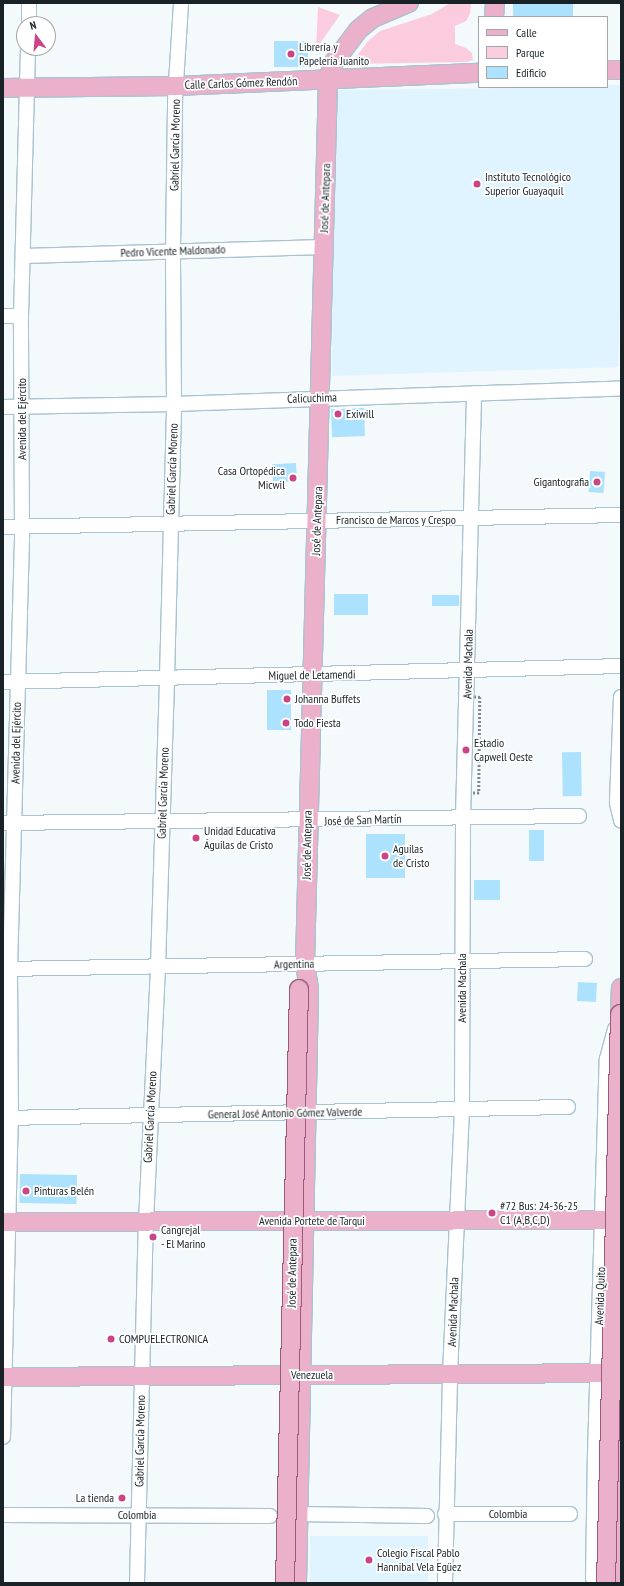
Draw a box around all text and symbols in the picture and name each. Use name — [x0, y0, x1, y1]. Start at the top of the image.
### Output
north arrow — [16, 16, 56, 56]
legend — [478, 16, 608, 88]
text: N — [28, 18, 38, 33]
text: Calle — [516, 25, 537, 40]
place label: Librería y Papelería Juanito — [299, 40, 369, 68]
text: Parque — [516, 45, 545, 60]
marker: Librería y Papelería Juanito — [286, 49, 296, 59]
text: Edificio — [516, 65, 546, 80]
street label: Calle Carlos Gómez Rendón — [184, 74, 298, 92]
street label: Gabriel García Moreno — [167, 99, 183, 191]
street label: José de Antepara — [317, 163, 333, 233]
place label: Instituto Tecnológico Superior Guayaquil — [485, 170, 571, 198]
marker: Instituto Tecnológico Superior Guayaquil — [472, 179, 482, 189]
street label: Pedro Vicente Maldonado — [120, 242, 226, 260]
street label: Avenida del Ejército — [15, 378, 29, 460]
street label: Calicuchima — [287, 390, 337, 406]
place label: Exiwill — [346, 407, 374, 421]
marker: Exiwill — [333, 409, 343, 419]
street label: Gabriel García Moreno — [163, 423, 181, 515]
place label: Casa Ortopédica Micwil — [218, 464, 285, 492]
marker: Casa Ortopédica Micwil — [288, 473, 298, 483]
place label: Gigantografia — [534, 475, 589, 489]
marker: Gigantografia — [592, 477, 602, 487]
street label: José de Antepara — [309, 486, 325, 556]
street label: Francisco de Marcos y Crespo — [336, 513, 456, 527]
street label: Avenida Machala — [460, 629, 476, 699]
street label: Miguel de Letamendi — [268, 667, 356, 683]
place label: Johanna Buffets — [295, 692, 360, 706]
marker: Johanna Buffets — [282, 694, 292, 704]
street label: Avenida del Ejército — [8, 702, 24, 784]
place label: Todo Fiesta — [294, 716, 341, 730]
marker: Todo Fiesta — [281, 718, 291, 728]
place label: Estadio Capwell Oeste — [474, 736, 533, 764]
marker: Estadio Capwell Oeste — [461, 745, 471, 755]
street label: Gabriel García Moreno — [154, 747, 172, 839]
street label: José de Antepara — [299, 810, 315, 880]
street label: José de San Martín — [324, 811, 402, 829]
place label: Unidad Educativa Águilas de Cristo — [204, 824, 276, 852]
marker: Unidad Educativa Águilas de Cristo — [191, 833, 201, 843]
place label: Aguilas de Cristo — [393, 842, 429, 870]
marker: Aguilas de Cristo — [380, 851, 390, 861]
street label: Avenida Machala — [455, 953, 469, 1023]
street label: Argentina — [274, 956, 314, 972]
street label: Gabriel García Moreno — [140, 1071, 160, 1163]
street label: General José Antonio Gómez Valverde — [207, 1104, 363, 1122]
place label: Pinturas Belén — [34, 1184, 94, 1198]
marker: Pinturas Belén — [21, 1186, 31, 1196]
place label: #72 Bus: 24-36-25 C1 (A,B,C,D) — [500, 1199, 578, 1227]
marker: #72 Bus: 24-36-25 C1 (A,B,C,D) — [487, 1208, 497, 1218]
street label: Avenida Portete de Tarqui — [259, 1214, 365, 1228]
place label: Cangrejal - El Marino — [161, 1223, 206, 1251]
marker: Cangrejal - El Marino — [148, 1232, 158, 1242]
street label: José de Antepara — [284, 1238, 300, 1308]
street label: Avenida Quito — [592, 1267, 608, 1325]
street label: Avenida Machala — [445, 1277, 461, 1347]
place label: COMPUELECTRONICA — [119, 1332, 208, 1346]
marker: COMPUELECTRONICA — [106, 1334, 116, 1344]
street label: Venezuela — [291, 1368, 333, 1382]
street label: Gabriel García Moreno — [132, 1395, 148, 1487]
place label: La tienda — [76, 1491, 114, 1505]
marker: La tienda — [117, 1493, 127, 1503]
street label: Colombia — [489, 1507, 527, 1521]
street label: Colombia — [118, 1508, 156, 1522]
place label: Colegio Fiscal Pablo Hannibal Vela Egüez — [377, 1546, 462, 1574]
marker: Colegio Fiscal Pablo Hannibal Vela Egüez — [364, 1555, 374, 1565]

